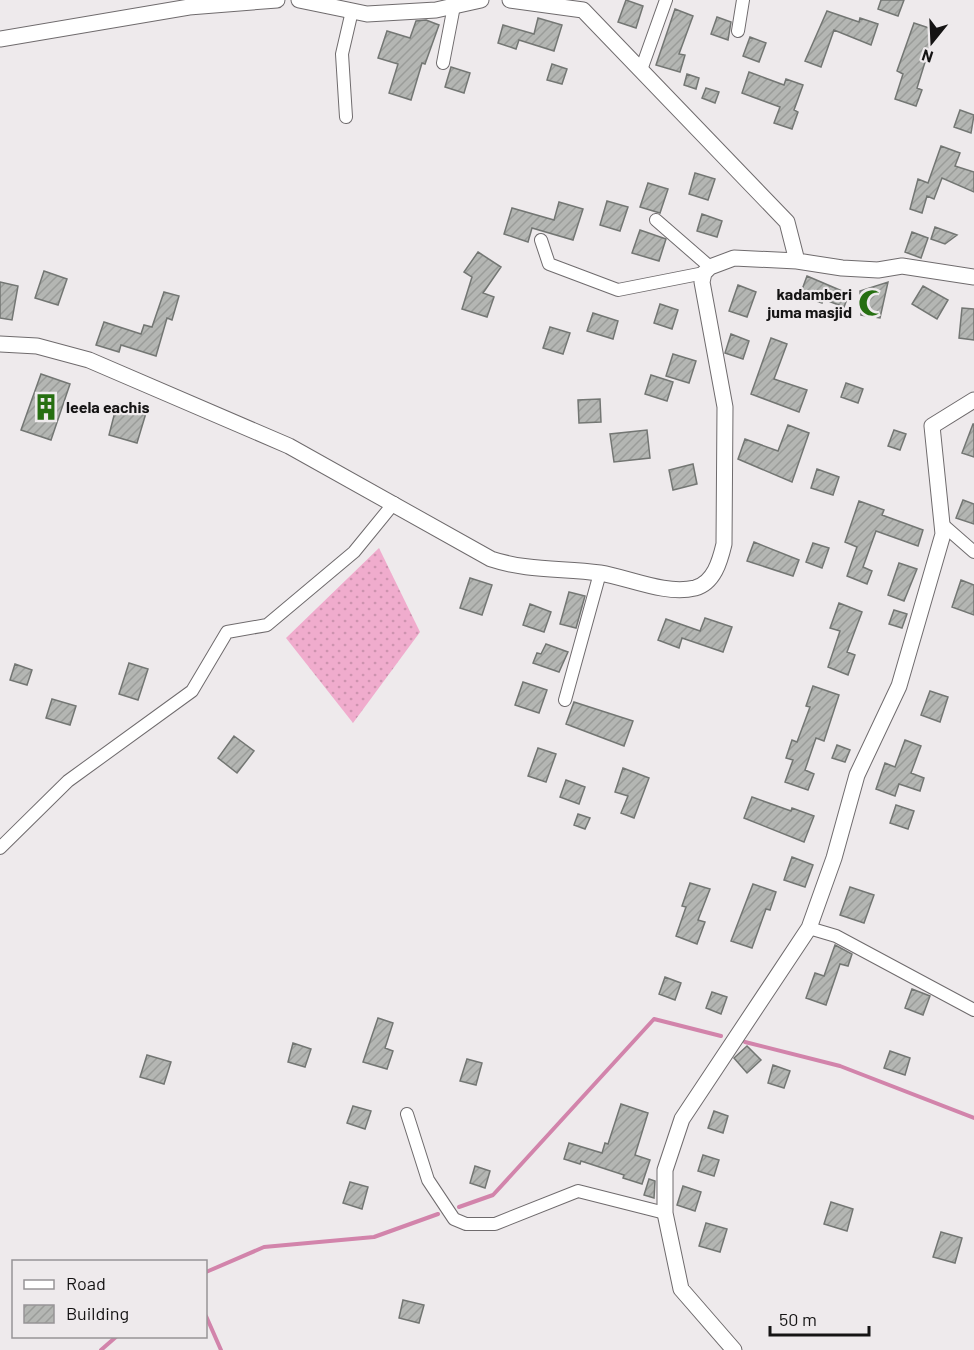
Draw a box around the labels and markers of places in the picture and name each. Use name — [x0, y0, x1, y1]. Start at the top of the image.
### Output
place label: kadamberi juma masjid — [766, 284, 852, 321]
mosque icon: kadamberi juma masjid — [857, 288, 887, 318]
building icon: leela eachis — [31, 392, 61, 422]
place label: leela eachis — [66, 397, 150, 416]

